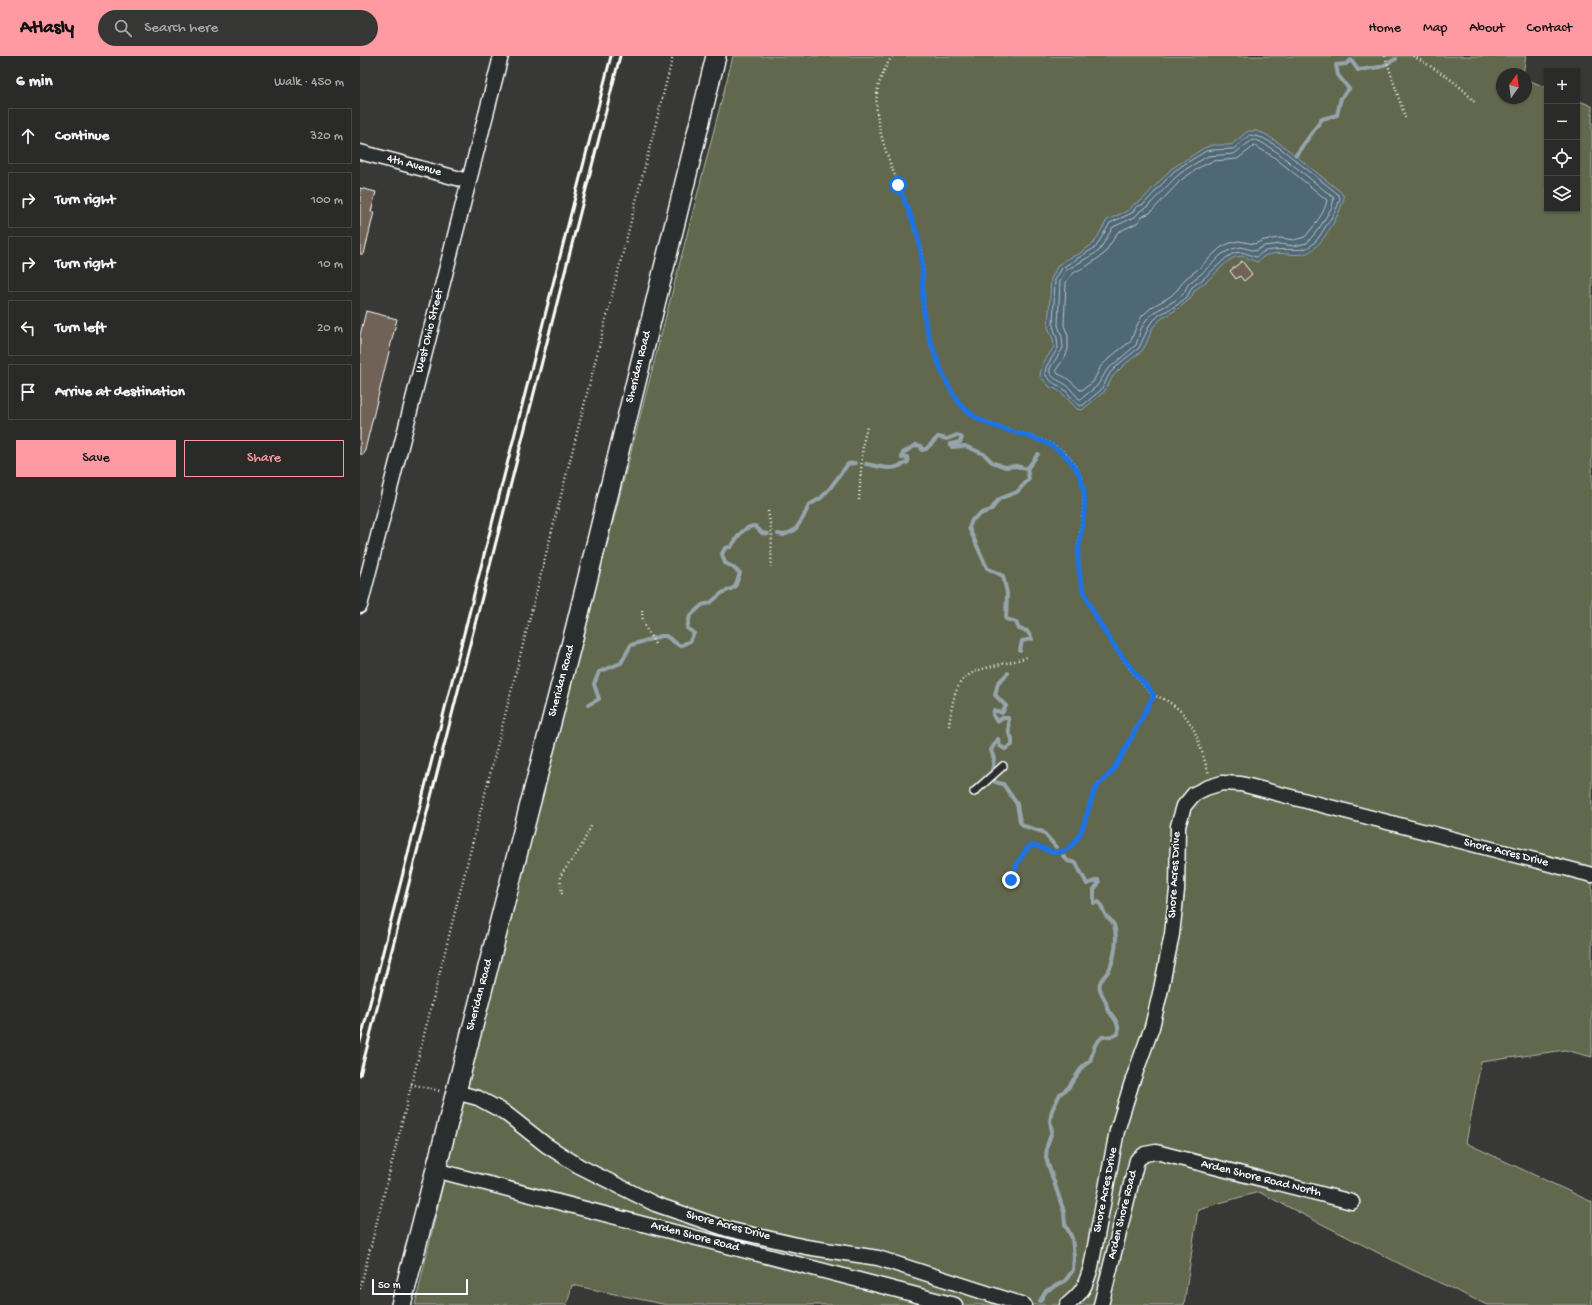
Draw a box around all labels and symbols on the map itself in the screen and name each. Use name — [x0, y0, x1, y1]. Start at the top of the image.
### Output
north arrow — [1496, 68, 1532, 104]
street label: 4th Avenue — [385, 152, 444, 180]
route start — [889, 176, 907, 194]
street label: West Ohio Street — [413, 287, 447, 374]
street label: Sheridan Road — [623, 329, 655, 404]
street label: Sheridan Road — [546, 643, 579, 718]
street label: Shore Acres Drive — [1166, 831, 1184, 919]
street label: Shore Acres Drive — [1462, 836, 1550, 870]
route end — [1002, 871, 1020, 889]
street label: Sheridan Road — [464, 957, 497, 1032]
street label: Shore Acres Drive — [1091, 1145, 1121, 1234]
street label: Arden Shore Road North — [1199, 1157, 1323, 1201]
street label: Arden Shore Road — [1105, 1168, 1141, 1261]
street label: Shore Acres Drive — [684, 1208, 772, 1244]
street label: Arden Shore Road — [649, 1218, 742, 1256]
scale bar — [372, 1277, 468, 1296]

